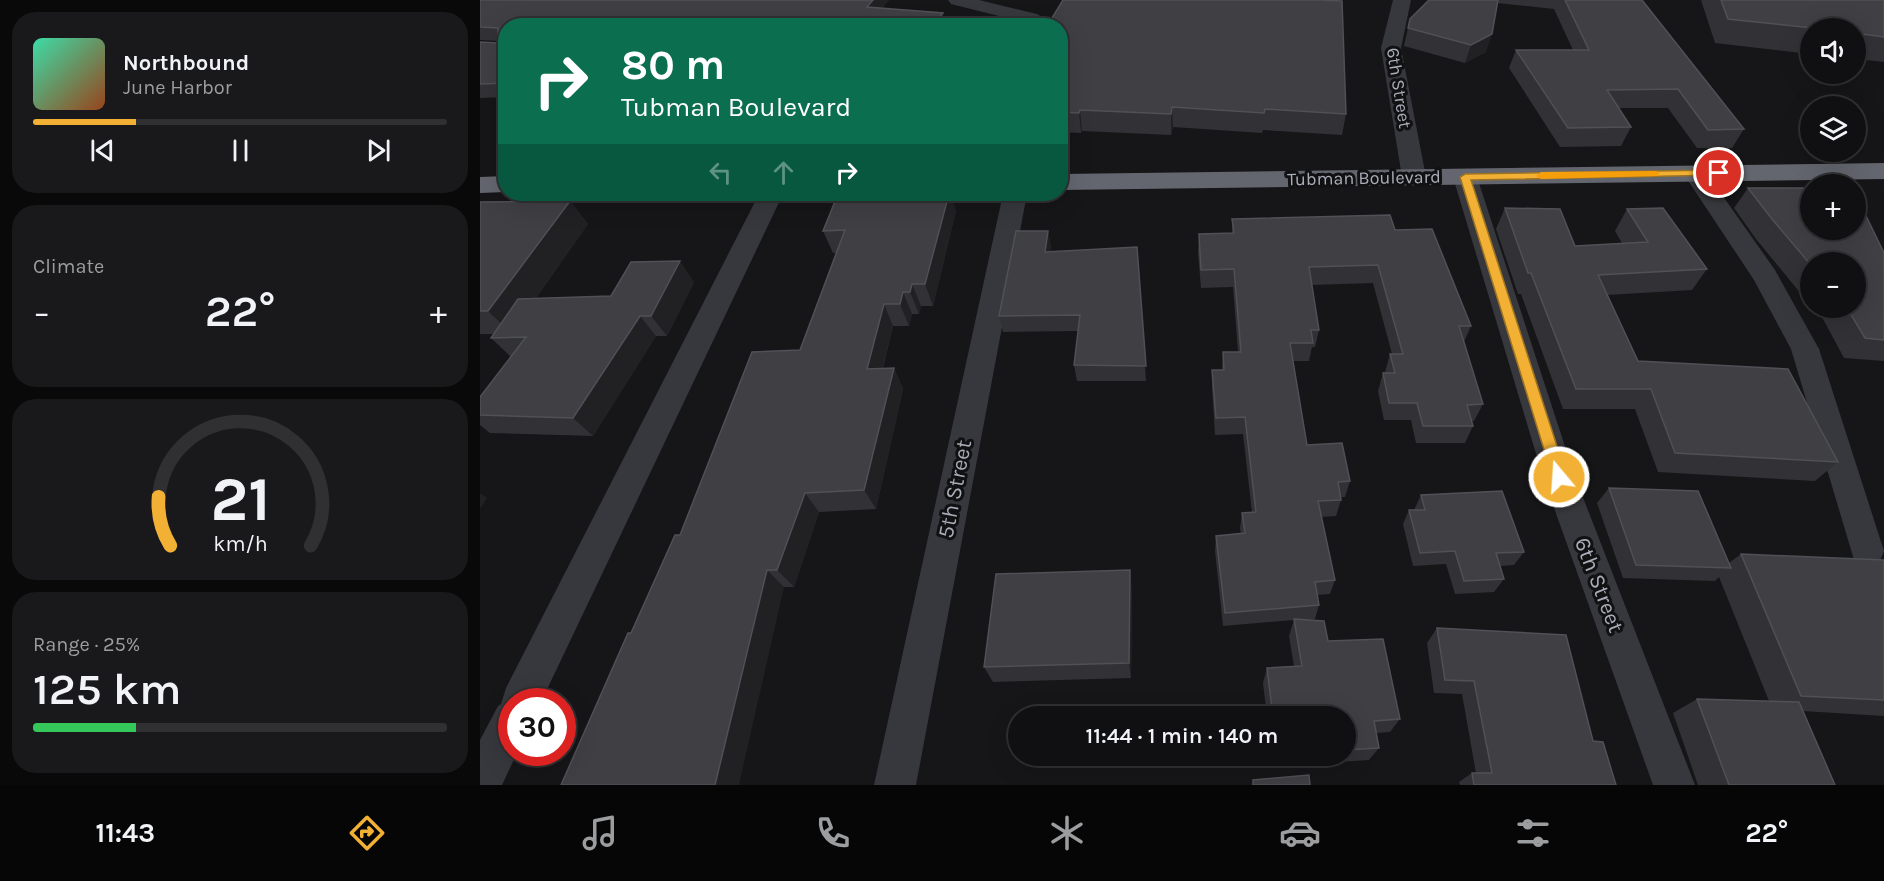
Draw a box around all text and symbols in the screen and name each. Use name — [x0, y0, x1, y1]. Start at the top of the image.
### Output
map controls — [1800, 18, 1866, 318]
button: sound — [1800, 18, 1866, 84]
text: 80 m — [621, 40, 725, 90]
icon: right — [522, 42, 600, 120]
street label: 6th Street — [1382, 46, 1416, 130]
text: Northbound — [123, 50, 249, 76]
text: June Harbor — [123, 76, 232, 99]
text: Tubman Boulevard — [621, 91, 851, 123]
button: layers — [1800, 96, 1866, 162]
icon: previous — [86, 134, 119, 167]
icon: pause — [224, 134, 257, 167]
icon: next — [362, 134, 395, 167]
pin — [1693, 147, 1744, 198]
icon: left — [704, 156, 737, 189]
icon: ahead — [767, 156, 800, 189]
icon: right — [830, 156, 863, 189]
icon: arrive — [1702, 156, 1735, 189]
street label: Tubman Boulevard — [1287, 166, 1441, 190]
button: + — [1800, 174, 1866, 240]
button: − — [1800, 252, 1866, 318]
text: Climate — [33, 255, 104, 278]
text: 22° — [205, 285, 275, 337]
text: − — [33, 293, 50, 331]
text: + — [430, 293, 447, 331]
street label: 5th Street — [933, 438, 977, 540]
position arrow — [1527, 445, 1591, 509]
text: 21 — [210, 463, 270, 536]
text: km/h — [213, 532, 267, 557]
street label: 6th Street — [1569, 534, 1629, 636]
text: Range · 25% — [33, 633, 140, 656]
text: 125 km — [33, 663, 182, 715]
speed limit sign: 30 — [498, 688, 576, 766]
text: 11:44 · 1 min · 140 m — [1086, 723, 1278, 749]
icon: directions — [346, 812, 388, 854]
icon: music — [579, 812, 621, 854]
icon: phone — [812, 812, 854, 854]
icon: climate — [1046, 812, 1088, 854]
icon: car — [1279, 812, 1321, 854]
icon: filters — [1512, 812, 1554, 854]
text: 11:43 — [96, 817, 155, 849]
text: 22° — [1745, 817, 1788, 849]

